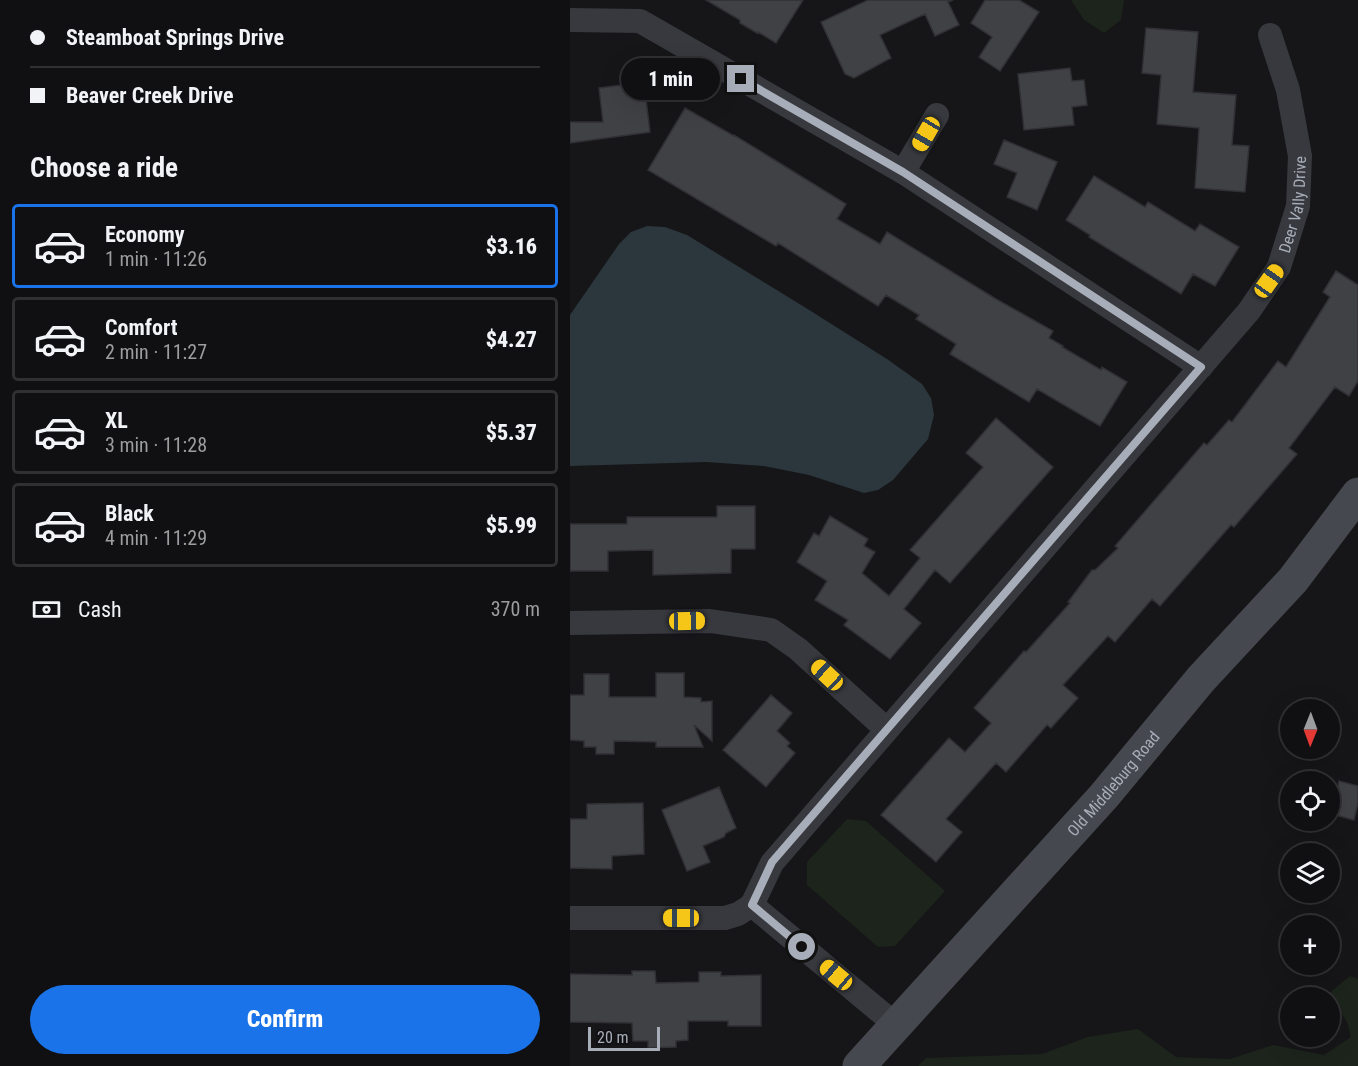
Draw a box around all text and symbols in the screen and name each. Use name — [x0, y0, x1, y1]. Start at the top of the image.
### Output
text: Steamboat Springs Drive — [66, 25, 284, 50]
callout: 1 min — [621, 58, 720, 100]
route end — [727, 65, 754, 92]
text: 1 min — [648, 67, 693, 91]
text: Beaver Creek Drive — [66, 83, 233, 108]
car — [909, 114, 943, 154]
text: Choose a ride — [30, 152, 178, 184]
street label: Deer Vally Drive — [1275, 156, 1310, 255]
icon: car — [33, 219, 87, 273]
text: Economy — [105, 222, 185, 247]
text: $3.16 — [486, 234, 537, 259]
text: 1 min · 11:26 — [105, 247, 207, 271]
car — [1251, 261, 1287, 301]
icon: car — [33, 312, 87, 366]
text: Comfort — [105, 315, 178, 340]
text: $4.27 — [486, 327, 537, 352]
text: 2 min · 11:27 — [105, 340, 207, 364]
icon: car — [33, 405, 87, 459]
text: XL — [105, 408, 128, 433]
text: $5.37 — [486, 420, 537, 445]
text: 3 min · 11:28 — [105, 433, 207, 457]
icon: car — [33, 498, 87, 552]
text: Black — [105, 501, 154, 526]
text: $5.99 — [486, 513, 537, 538]
text: 4 min · 11:29 — [105, 526, 207, 550]
icon: cash — [30, 593, 63, 626]
text: Cash — [78, 597, 122, 622]
text: 370 m — [491, 597, 540, 621]
car — [669, 612, 705, 630]
car — [808, 656, 846, 694]
north arrow — [1280, 699, 1340, 759]
map controls — [1280, 699, 1340, 1047]
street label: Old Middleburg Road — [1063, 728, 1164, 840]
button: locate — [1280, 771, 1340, 831]
button: layers — [1280, 843, 1340, 903]
car — [663, 909, 699, 927]
button: + — [1280, 915, 1340, 975]
route start — [788, 933, 815, 960]
car — [816, 957, 856, 993]
button: Confirm — [30, 985, 540, 1054]
button: − — [1280, 987, 1340, 1047]
scale bar — [588, 1024, 660, 1052]
text: 20 m — [597, 1028, 629, 1047]

